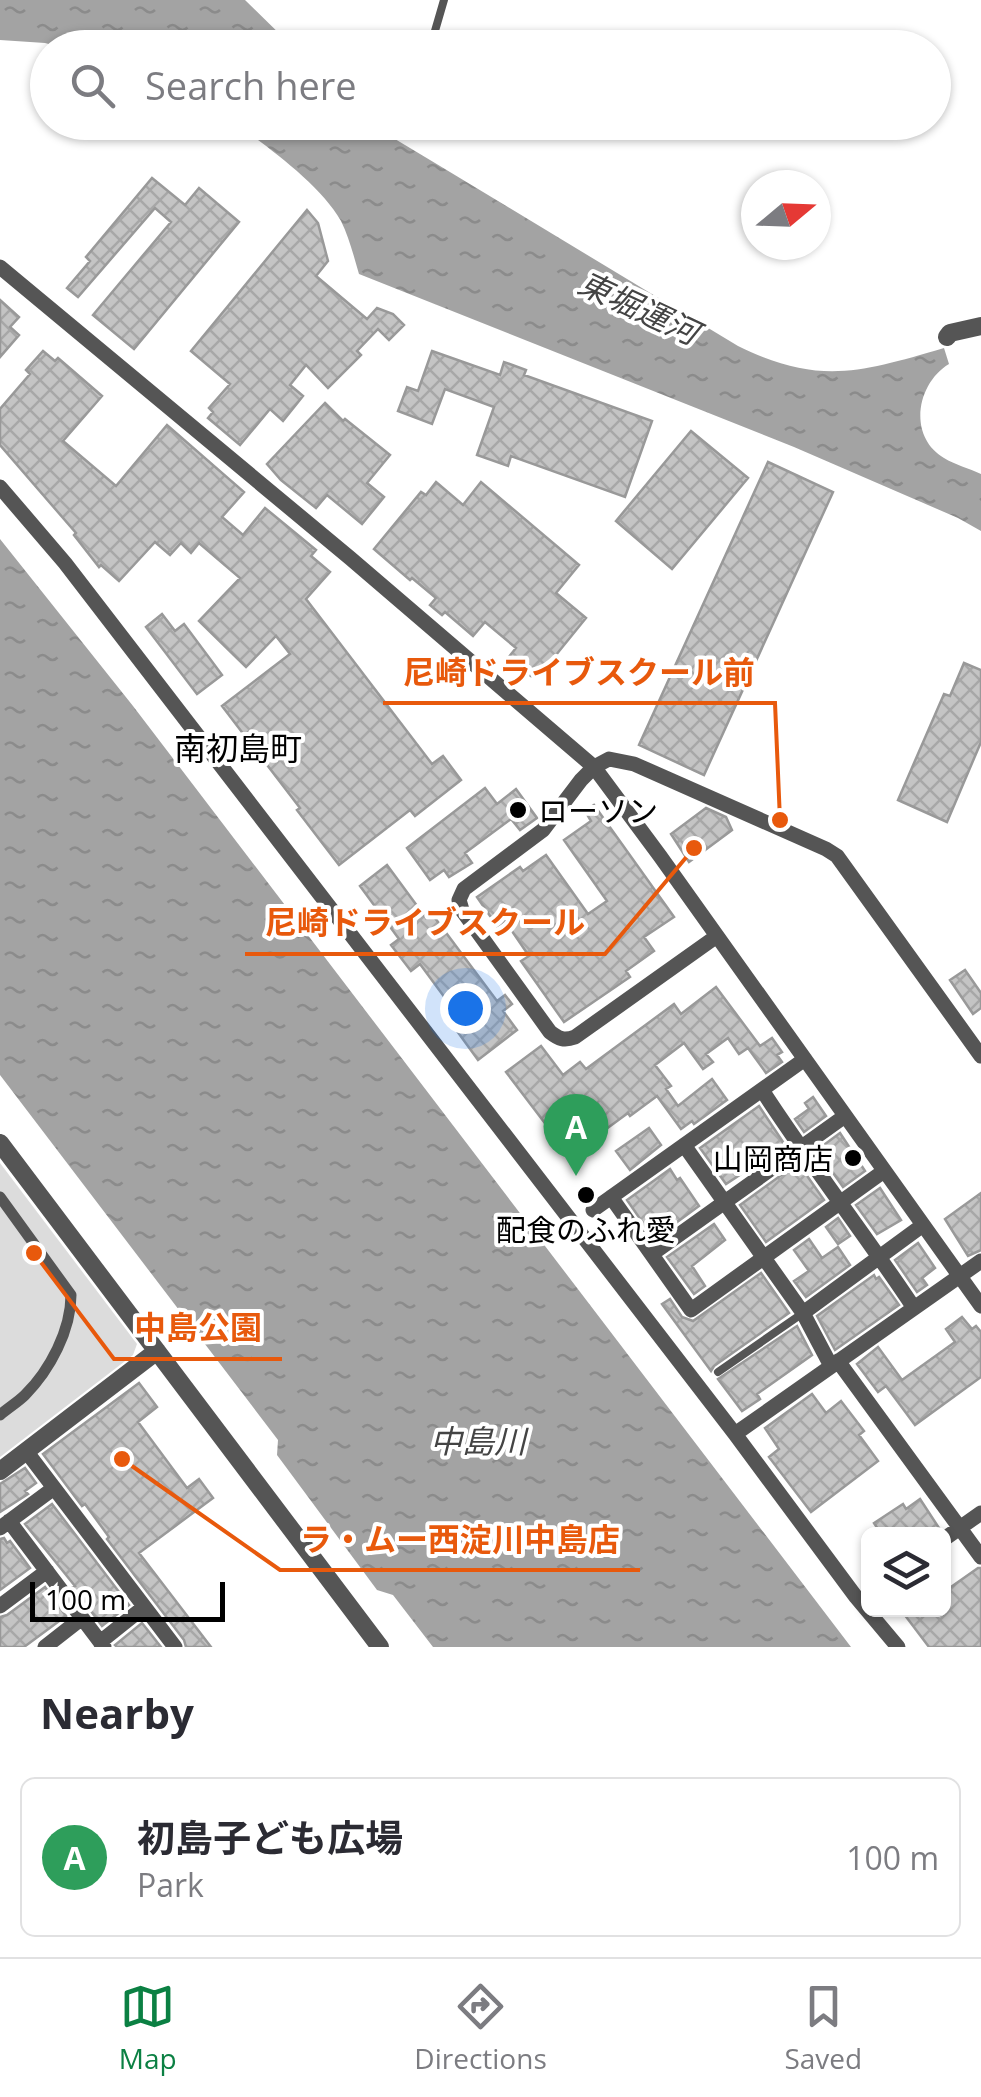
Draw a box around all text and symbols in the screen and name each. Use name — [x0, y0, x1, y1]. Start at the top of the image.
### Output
search box — [30, 30, 951, 140]
icon: search — [65, 58, 120, 113]
text: Search here — [145, 59, 357, 111]
north arrow — [741, 170, 831, 260]
water label: 東堀運河 — [572, 260, 712, 356]
callout: 尼崎ドライブスクール前 — [383, 641, 775, 703]
text: 尼崎ドライブスクール前 — [403, 650, 755, 693]
district label: 南初島町 — [174, 726, 302, 769]
place label: ローソン — [538, 790, 658, 831]
marker: ローソン — [507, 799, 529, 821]
callout: 尼崎ドライブスクール — [245, 892, 605, 954]
text: 尼崎ドライブスクール — [265, 900, 585, 943]
your location — [440, 983, 491, 1034]
pin: A — [544, 1094, 608, 1176]
place label: 山岡商店 — [713, 1138, 833, 1179]
marker: 山岡商店 — [842, 1147, 864, 1169]
marker: 配食のふれ愛 — [575, 1184, 597, 1206]
place label: 配食のふれ愛 — [496, 1209, 676, 1250]
callout: 中島公園 — [114, 1297, 282, 1359]
text: 中島公園 — [134, 1305, 262, 1348]
water label: 中島川 — [430, 1419, 529, 1462]
callout: ラ・ムー西淀川中島店 — [280, 1508, 640, 1570]
text: ラ・ムー西淀川中島店 — [300, 1517, 620, 1560]
map controls — [861, 1527, 951, 1617]
button: layers — [861, 1527, 951, 1617]
scale bar — [30, 1577, 225, 1622]
text: 100 m — [45, 1580, 126, 1618]
text: Nearby — [40, 1684, 194, 1741]
text: 初島子ども広場 — [137, 1811, 403, 1863]
text: A — [63, 1836, 86, 1879]
text: 100 m — [846, 1836, 939, 1879]
text: Park — [137, 1863, 204, 1906]
tab: Map — [119, 1979, 177, 2077]
tab: Directions — [414, 1979, 547, 2077]
tab: Saved — [784, 1979, 862, 2077]

